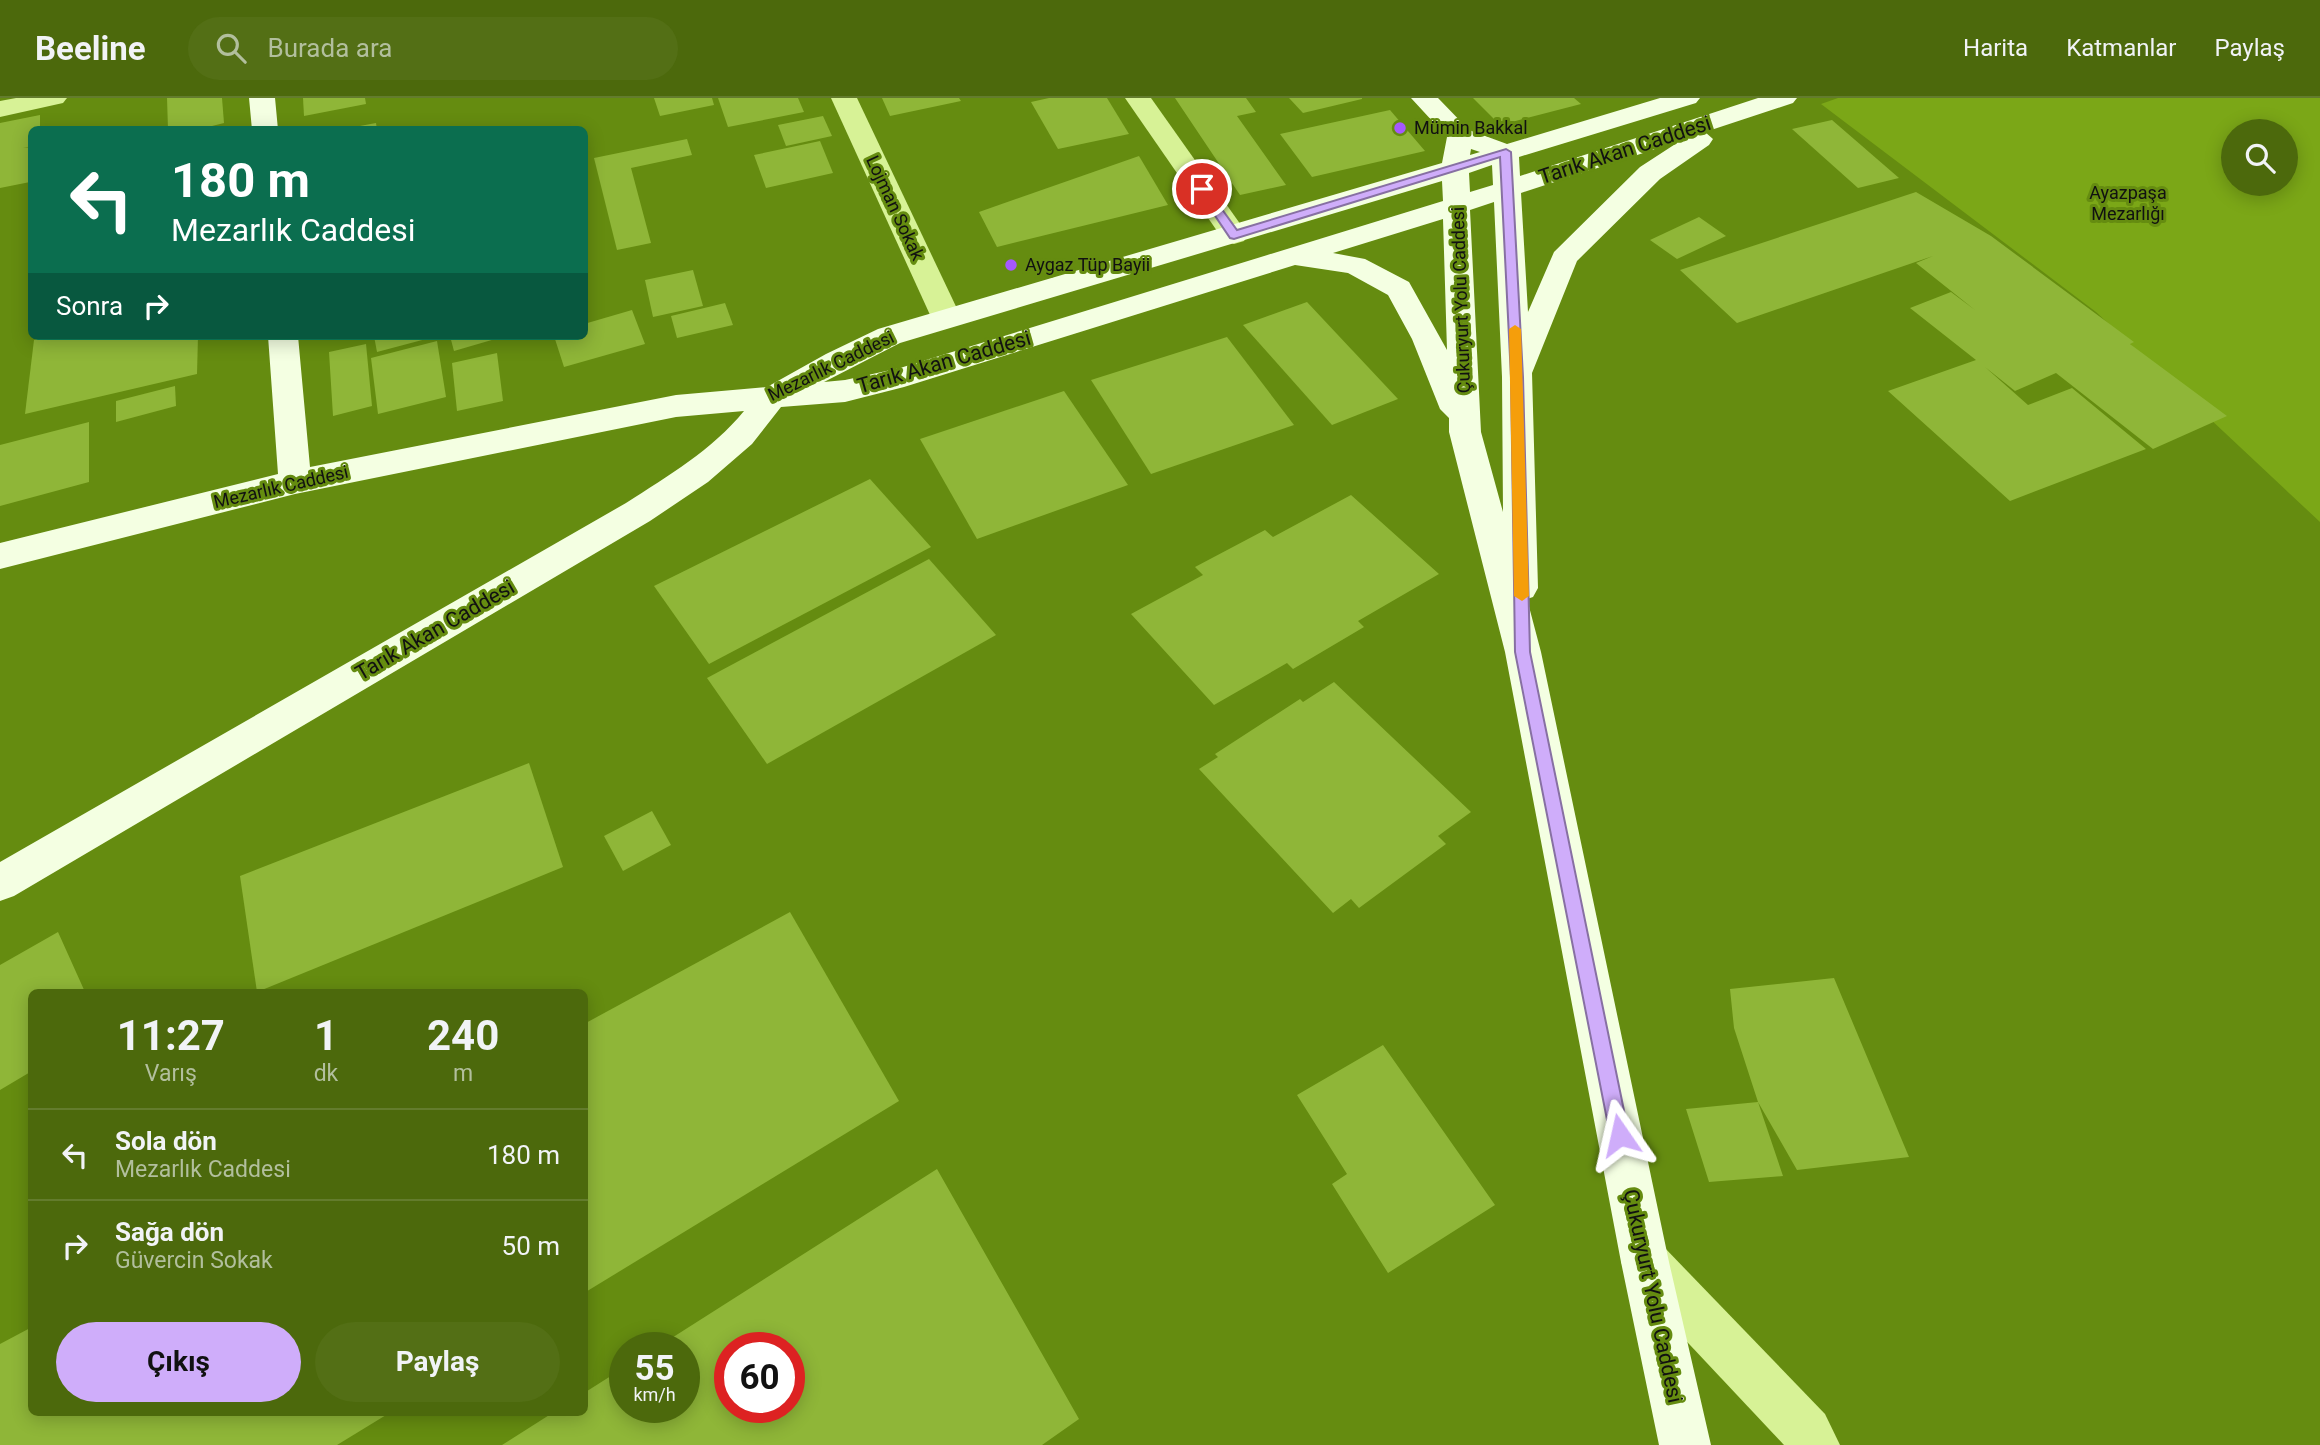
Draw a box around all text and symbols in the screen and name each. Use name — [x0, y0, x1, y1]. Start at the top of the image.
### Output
search box — [188, 17, 678, 80]
text: Beeline — [35, 29, 146, 68]
icon: search — [212, 29, 250, 67]
text: Burada ara — [268, 33, 392, 63]
text: Harita — [1963, 34, 2028, 62]
text: Katmanlar — [2066, 34, 2176, 62]
text: Paylaş — [2214, 34, 2285, 62]
street label: Tarık Akan Caddesi — [1536, 111, 1714, 189]
place label: Mümin Bakkal — [1414, 117, 1528, 138]
map controls — [2221, 119, 2298, 196]
button: search — [2221, 119, 2298, 196]
marker: Mümin Bakkal — [1392, 120, 1408, 136]
text: 180 m — [171, 152, 310, 209]
street label: Lojman Sokak — [862, 152, 929, 264]
icon: left — [56, 154, 147, 245]
pin — [1172, 159, 1232, 219]
icon: arrive — [1183, 170, 1221, 208]
park label: Ayazpaşa Mezarlığı — [2089, 182, 2167, 224]
street label: Çukuryurt Yolu Caddesi — [1447, 206, 1474, 394]
text: Mezarlık Caddesi — [171, 211, 415, 249]
place label: Aygaz Tüp Bayii — [1025, 254, 1150, 275]
marker: Aygaz Tüp Bayii — [1003, 257, 1019, 273]
icon: right — [137, 287, 175, 325]
text: Sonra — [56, 291, 123, 321]
street label: Mezarlık Caddesi — [764, 326, 897, 405]
street label: Tarık Akan Caddesi — [854, 326, 1034, 398]
street label: Mezarlık Caddesi — [212, 461, 350, 512]
street label: Tarık Akan Caddesi — [351, 575, 519, 685]
text: 11:27 — [117, 1011, 225, 1060]
text: 1 — [314, 1011, 338, 1060]
text: 240 — [427, 1011, 499, 1060]
text: Varış — [145, 1060, 197, 1087]
text: dk — [314, 1060, 338, 1087]
text: m — [453, 1060, 473, 1087]
position arrow — [1583, 1098, 1657, 1172]
text: Sola dön — [115, 1126, 217, 1156]
icon: left — [56, 1136, 94, 1174]
text: 180 m — [487, 1140, 560, 1170]
text: Mezarlık Caddesi — [115, 1156, 291, 1183]
street label: Çukuryurt Yolu Caddesi — [1619, 1187, 1687, 1405]
text: Sağa dön — [115, 1217, 224, 1247]
icon: right — [56, 1227, 94, 1265]
text: 50 m — [502, 1231, 560, 1261]
text: Güvercin Sokak — [115, 1247, 273, 1274]
button: Çıkış — [56, 1322, 301, 1402]
button: Paylaş — [315, 1322, 560, 1402]
speed limit sign: 60 — [714, 1332, 805, 1423]
text: 55 — [634, 1348, 675, 1389]
text: km/h — [633, 1384, 676, 1405]

